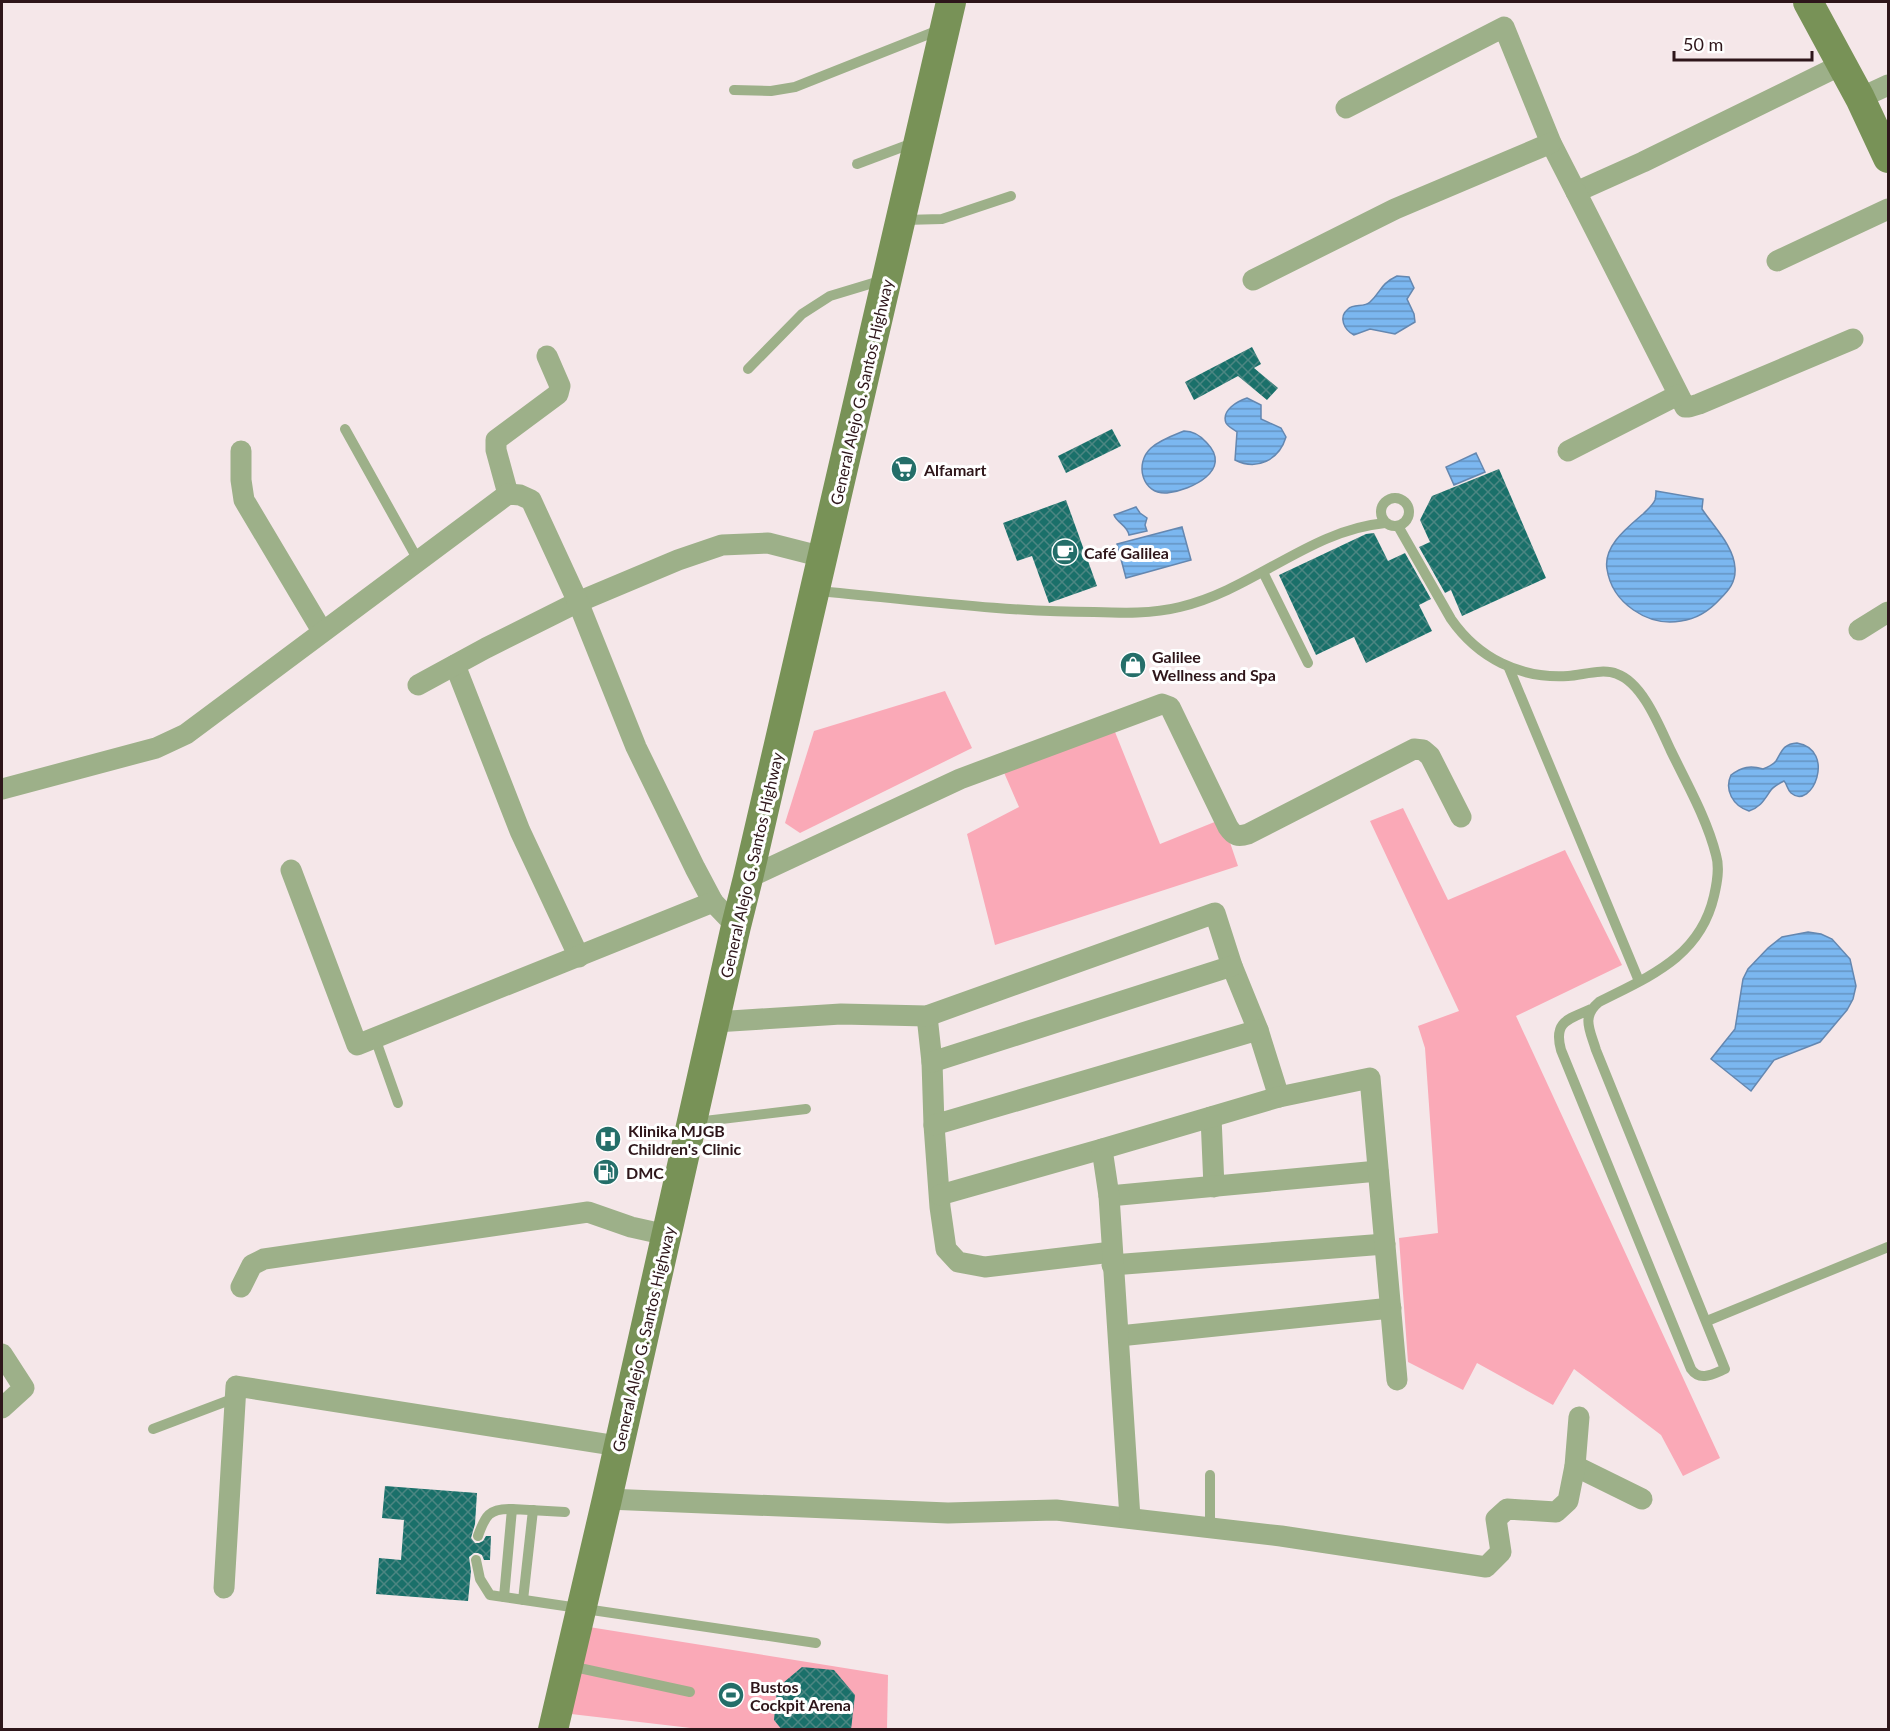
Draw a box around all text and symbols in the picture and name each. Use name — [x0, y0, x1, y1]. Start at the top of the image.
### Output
scale bar — [1674, 24, 1812, 62]
text: 50 m — [1683, 33, 1723, 55]
street label: General Alejo G. Santos Highway — [826, 277, 896, 507]
supermarket icon: Alfamart — [889, 454, 919, 484]
place label: Alfamart — [923, 460, 986, 479]
cafe icon: Café Galilea — [1050, 537, 1080, 567]
place label: Café Galilea — [1084, 543, 1169, 562]
place label: Galilee Wellness and Spa — [1152, 647, 1276, 684]
shop icon: Galilee Wellness and Spa — [1118, 650, 1148, 680]
street label: General Alejo G. Santos Highway — [716, 750, 786, 980]
place label: Klinika MJGB Children's Clinic — [628, 1121, 742, 1158]
hospital icon: Klinika MJGB Children's Clinic — [593, 1124, 623, 1154]
fuel station icon: DMC — [591, 1157, 621, 1187]
place label: DMC — [626, 1163, 664, 1182]
street label: General Alejo G. Santos Highway — [608, 1224, 678, 1454]
place label: Bustos Cockpit Arena — [750, 1677, 851, 1714]
sports icon: Bustos Cockpit Arena — [716, 1680, 746, 1710]

